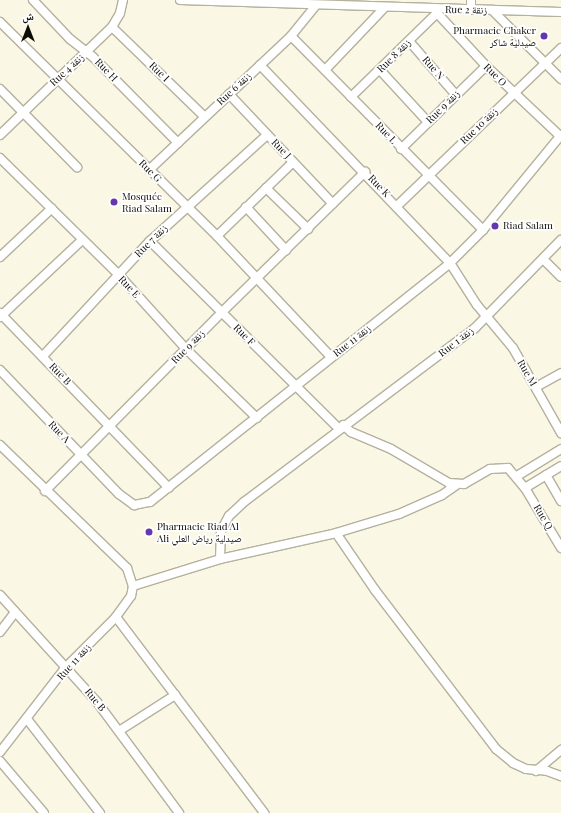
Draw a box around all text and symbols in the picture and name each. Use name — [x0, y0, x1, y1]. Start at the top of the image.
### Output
street label: Rue 2 زنقة — [445, 4, 487, 16]
north arrow — [8, 8, 48, 48]
text: ش — [22, 8, 34, 23]
place label: Pharmacie Chaker صيدلية شاكر — [453, 24, 536, 48]
marker: Pharmacie Chaker صيدلية شاكر — [539, 31, 549, 41]
street label: Rue 8 زنقة — [375, 37, 413, 75]
street label: Rue 4 زنقة — [47, 51, 87, 89]
street label: Rue N — [420, 54, 446, 82]
street label: Rue H — [92, 56, 120, 84]
street label: Rue I — [146, 60, 172, 84]
street label: Rue O — [481, 61, 509, 89]
street label: Rue 6 زنقة — [214, 70, 254, 108]
street label: Rue 9 زنقة — [424, 88, 462, 126]
street label: Rue 10 زنقة — [458, 105, 500, 147]
street label: Rue L — [373, 120, 399, 146]
street label: Rue J — [269, 137, 293, 161]
street label: Rue G — [136, 157, 164, 185]
street label: Rue K — [366, 172, 392, 200]
place label: Mosquée Riad Salam — [122, 190, 172, 214]
marker: Mosquée Riad Salam — [109, 197, 119, 207]
place label: Riad Salam — [503, 220, 553, 232]
marker: Riad Salam — [490, 221, 500, 231]
street label: Rue 7 زنقة — [132, 222, 170, 260]
street label: Rue E — [116, 273, 142, 301]
street label: Rue F — [231, 322, 257, 348]
street label: Rue 11 زنقة — [331, 323, 373, 359]
street label: Rue 1 زنقة — [436, 325, 476, 359]
street label: Rue 9 زنقة — [169, 328, 207, 366]
street label: Rue M — [515, 358, 539, 388]
street label: Rue B — [47, 360, 73, 388]
street label: Rue A — [46, 418, 72, 446]
street label: Rue Q — [531, 502, 555, 532]
place label: Pharmacie Riad Al Ali صيدلية رياض العلي — [157, 520, 242, 544]
marker: Pharmacie Riad Al Ali صيدلية رياض العلي — [144, 527, 154, 537]
street label: Rue 11 زنقة — [55, 641, 93, 683]
street label: Rue B — [82, 686, 108, 714]

